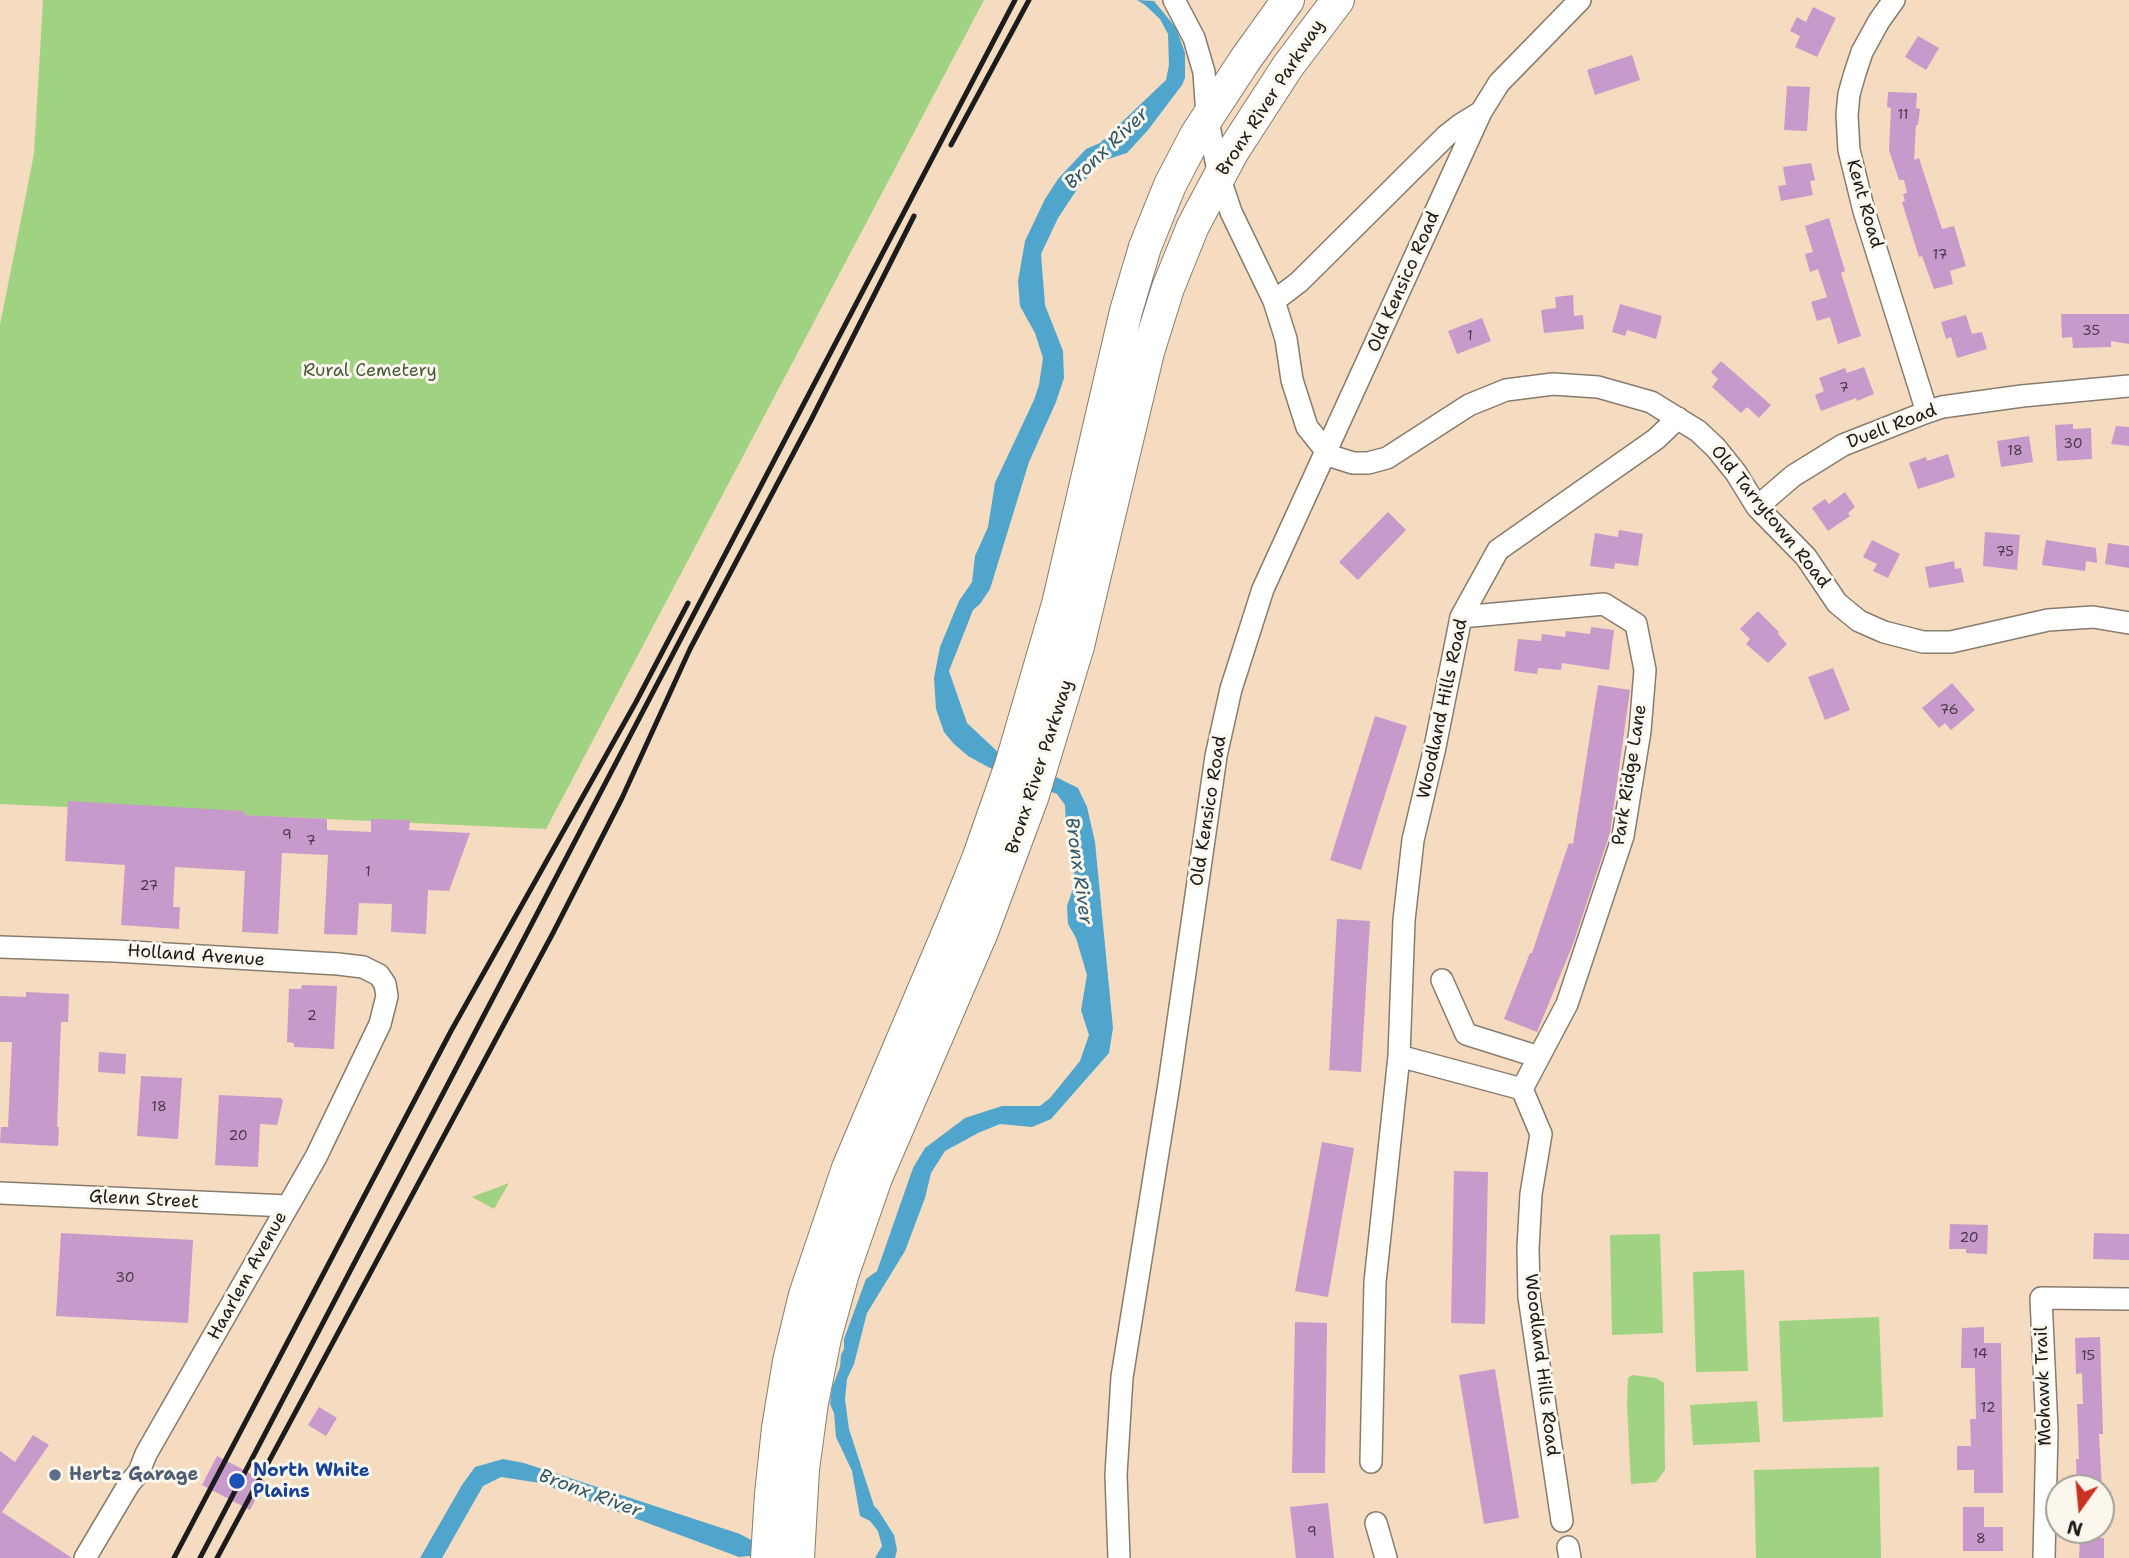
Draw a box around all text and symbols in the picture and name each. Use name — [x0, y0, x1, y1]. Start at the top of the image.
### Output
street label: Bronx River Parkway — [1212, 16, 1330, 180]
water label: Bronx River — [1060, 103, 1154, 195]
house number: 11 — [1897, 107, 1909, 123]
street label: Kent Road — [1841, 157, 1887, 251]
street label: Old Kensico Road — [1363, 208, 1445, 356]
house number: 17 — [1933, 247, 1947, 263]
house number: 35 — [2082, 323, 2100, 339]
house number: 1 — [1467, 328, 1473, 344]
park label: Rural Cemetery — [303, 360, 437, 382]
house number: 7 — [1839, 380, 1849, 396]
street label: Duell Road — [1844, 400, 1940, 454]
house number: 30 — [2063, 436, 2083, 452]
street label: Old Tarrytown Road — [1706, 441, 1834, 593]
house number: 18 — [2007, 443, 2023, 459]
house number: 75 — [1996, 544, 2014, 560]
street label: Woodland Hills Road — [1413, 617, 1473, 801]
street label: Bronx River Parkway — [1002, 677, 1078, 857]
house number: 76 — [1939, 702, 1959, 718]
street label: Park Ridge Lane — [1608, 703, 1652, 847]
street label: Old Kensico Road — [1186, 734, 1232, 888]
water label: Bronx River — [1059, 816, 1097, 926]
house number: 9 — [282, 827, 292, 843]
house number: 7 — [306, 833, 316, 849]
house number: 1 — [365, 864, 371, 880]
house number: 27 — [140, 878, 158, 894]
street label: Holland Avenue — [127, 940, 265, 972]
house number: 2 — [307, 1008, 317, 1024]
house number: 18 — [151, 1099, 167, 1115]
house number: 20 — [228, 1128, 248, 1144]
street label: Glenn Street — [89, 1186, 199, 1214]
street label: Haarlem Avenue — [204, 1208, 292, 1344]
house number: 20 — [1959, 1230, 1979, 1246]
house number: 30 — [115, 1270, 135, 1286]
street label: Woodland Hills Road — [1519, 1272, 1563, 1458]
street label: Mohawk Trail — [2031, 1326, 2057, 1446]
house number: 14 — [1972, 1346, 1988, 1362]
house number: 15 — [2081, 1348, 2095, 1364]
house number: 12 — [1981, 1400, 1995, 1416]
place label: North White Plains — [253, 1460, 370, 1502]
place label: Hertz Garage — [69, 1464, 198, 1486]
water label: Bronx River — [535, 1465, 645, 1523]
marker: Hertz Garage — [47, 1467, 63, 1483]
marker: North White Plains — [227, 1471, 247, 1491]
north arrow — [2045, 1474, 2115, 1544]
text: N — [2064, 1514, 2085, 1542]
house number: 9 — [1307, 1524, 1317, 1540]
house number: 8 — [1976, 1531, 1986, 1547]

